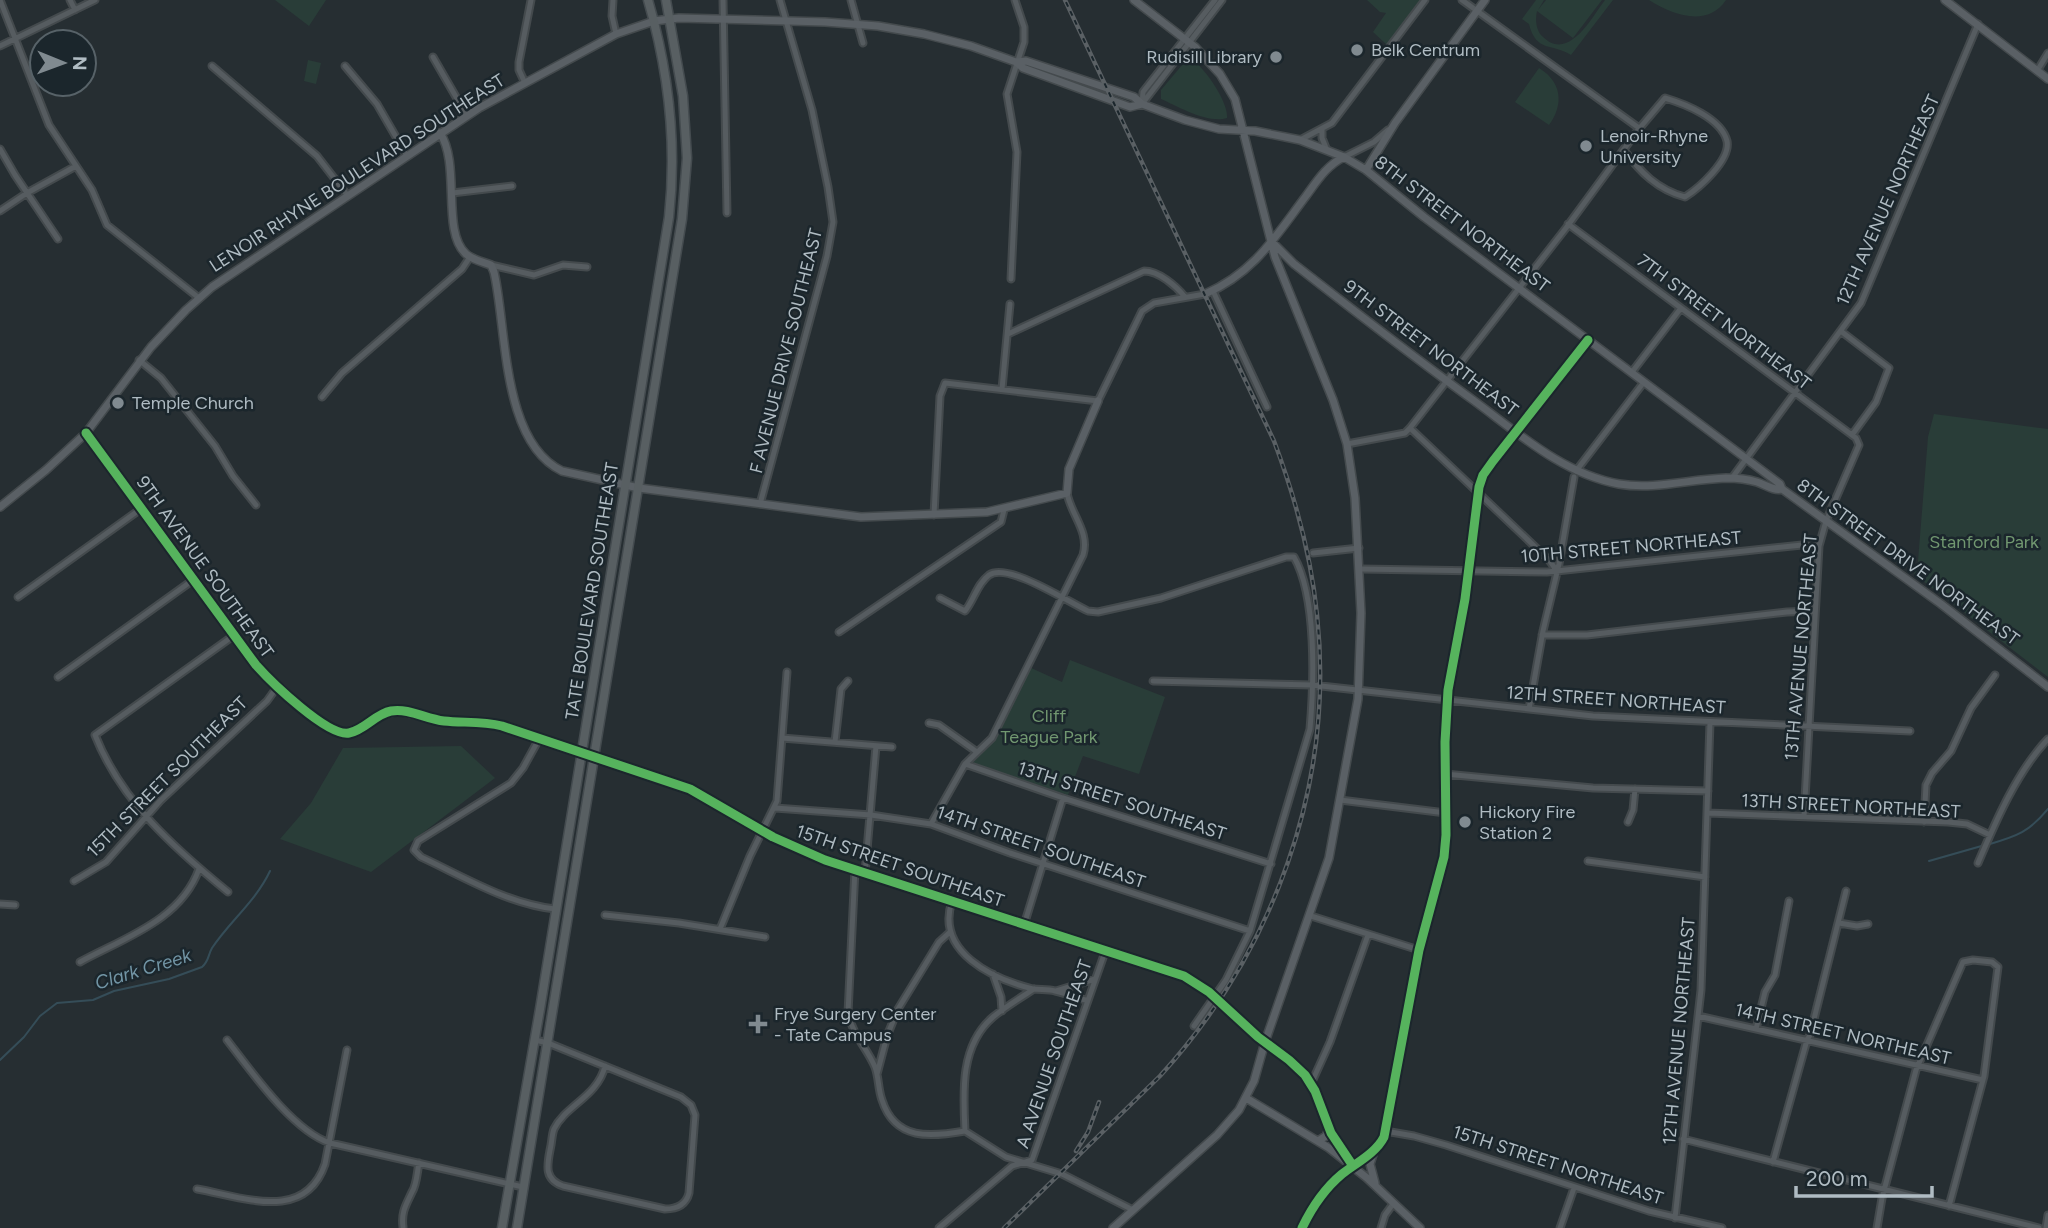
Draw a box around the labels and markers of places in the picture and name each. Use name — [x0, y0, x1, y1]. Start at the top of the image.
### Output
place label: Belk Centrum — [1371, 39, 1480, 61]
marker: Belk Centrum — [1349, 42, 1365, 58]
place label: Rudisill Library — [1146, 46, 1263, 68]
marker: Rudisill Library — [1268, 49, 1284, 65]
place label: Lenoir-Rhyne University — [1600, 125, 1708, 168]
marker: Lenoir-Rhyne University — [1578, 138, 1594, 154]
place label: Temple Church — [132, 392, 254, 414]
marker: Temple Church — [110, 395, 126, 411]
place label: Hickory Fire Station 2 — [1479, 801, 1575, 844]
marker: Hickory Fire Station 2 — [1457, 814, 1473, 830]
place label: Frye Surgery Center - Tate Campus — [774, 1003, 936, 1046]
marker: Frye Surgery Center - Tate Campus — [748, 1014, 768, 1034]

